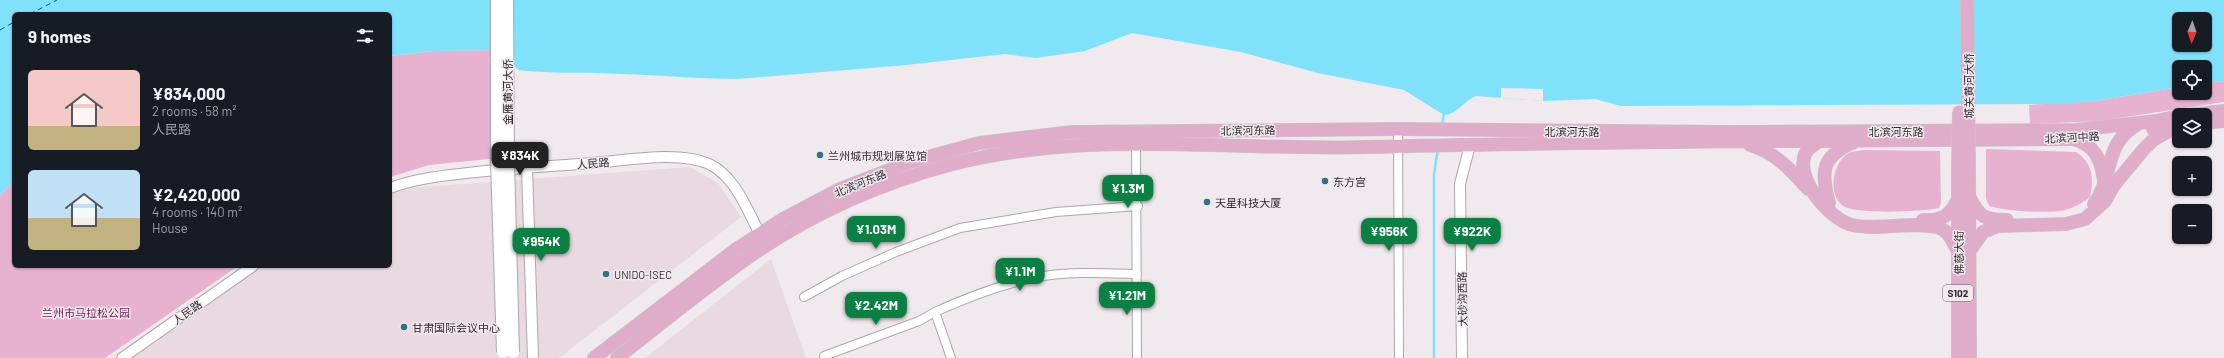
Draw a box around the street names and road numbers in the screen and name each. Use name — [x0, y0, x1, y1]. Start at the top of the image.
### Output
street label: 城关黄河大桥 — [1962, 53, 1975, 119]
street label: 金雁黄河大侨 — [501, 59, 514, 125]
street label: 北滨河东路 — [1220, 123, 1276, 137]
street label: 北滨河东路 — [1545, 125, 1600, 138]
street label: 北滨河东路 — [1869, 125, 1924, 138]
street label: 北滨河中路 — [2044, 129, 2100, 145]
street label: 人民路 — [576, 155, 610, 171]
street label: 北滨河东路 — [832, 167, 888, 199]
street label: 佛慈大街 — [1952, 231, 1965, 275]
street label: 大砂沟西路 — [1455, 271, 1469, 327]
road number: S102 — [1943, 285, 1973, 301]
street label: 人民路 — [170, 297, 204, 327]

